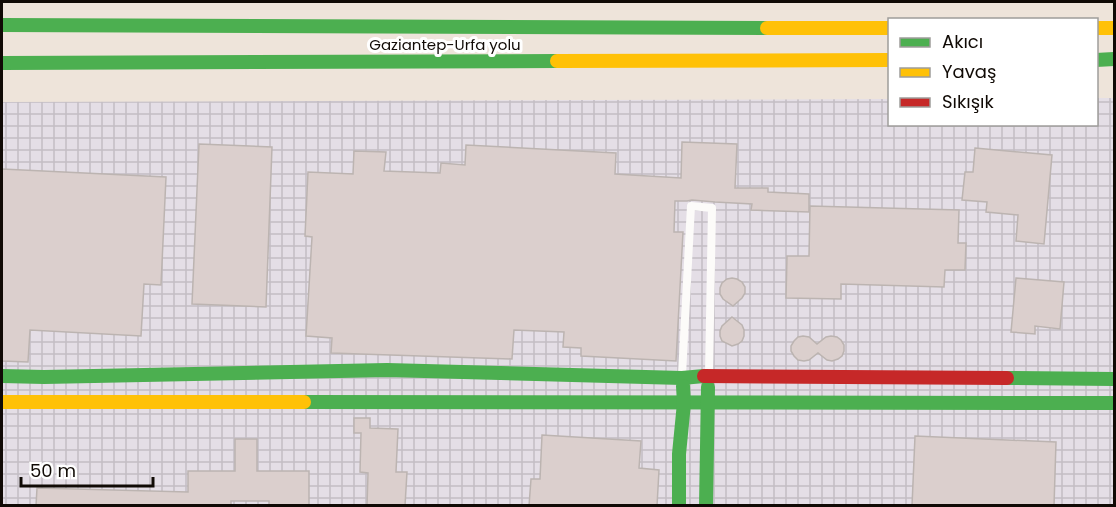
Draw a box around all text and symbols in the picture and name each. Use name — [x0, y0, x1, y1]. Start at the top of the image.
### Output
legend — [888, 18, 1098, 126]
text: Akıcı — [942, 29, 983, 54]
street label: Gaziantep-Urfa yolu — [369, 34, 521, 55]
text: Yavaş — [942, 59, 996, 84]
text: Sıkışık — [942, 89, 995, 114]
scale bar — [21, 450, 153, 488]
text: 50 m — [30, 458, 76, 483]

